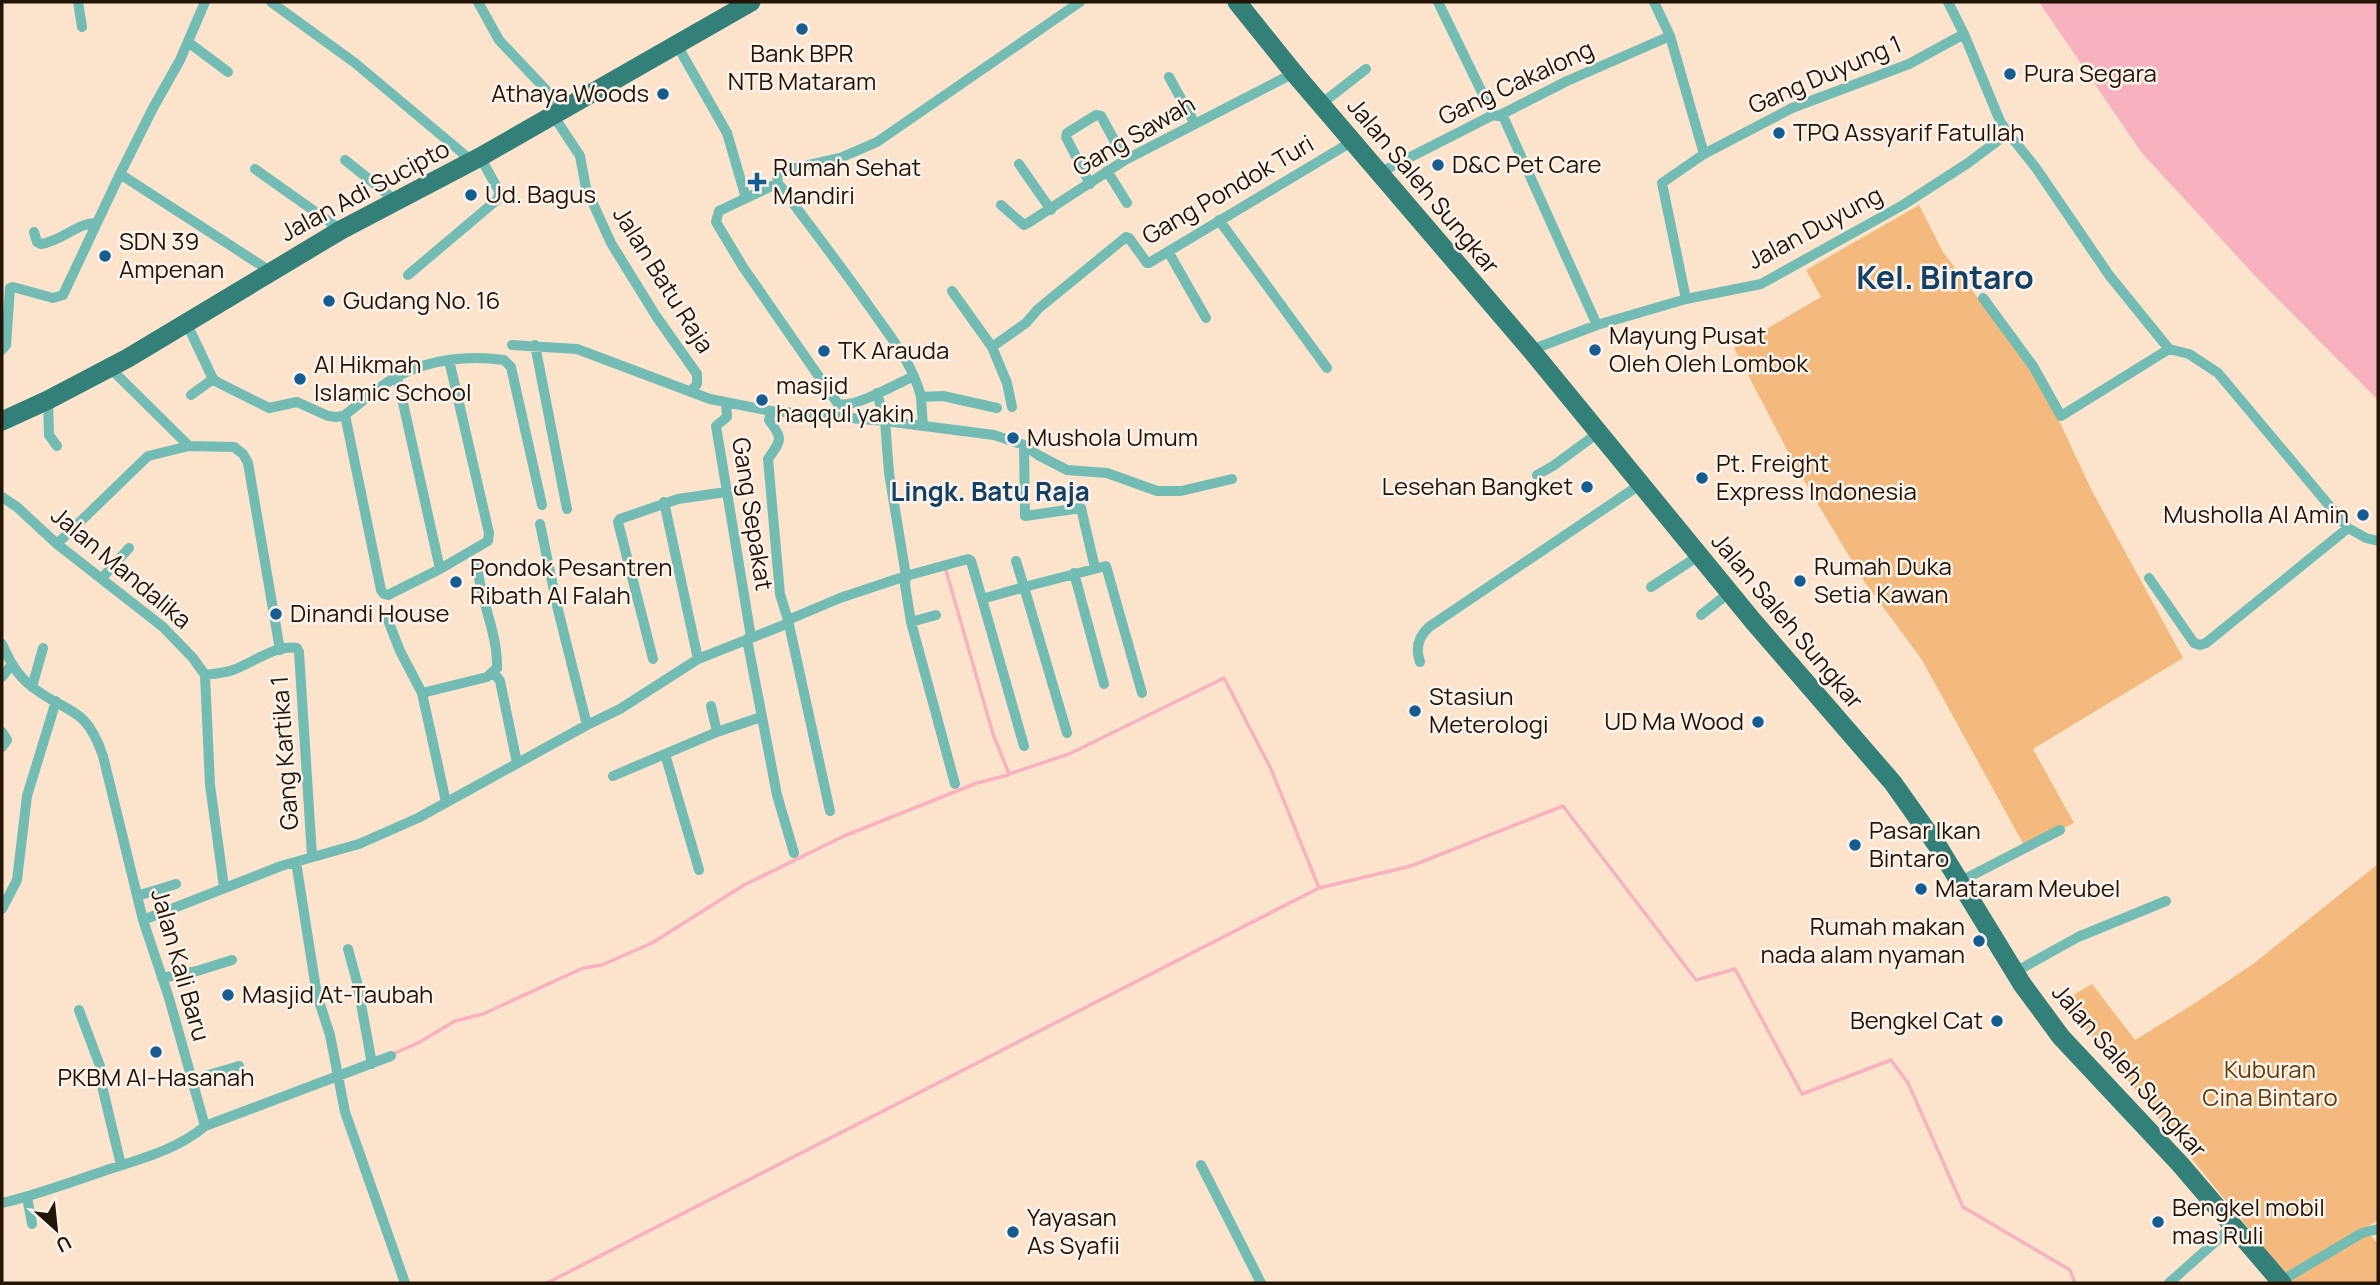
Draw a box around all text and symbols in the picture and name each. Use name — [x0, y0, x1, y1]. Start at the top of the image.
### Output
marker: Bank BPR NTB Mataram — [794, 21, 810, 37]
street label: Gang Duyung 1 — [1743, 27, 1906, 121]
street label: Gang Cakalong — [1432, 31, 1598, 132]
place label: Bank BPR NTB Mataram — [728, 36, 876, 97]
place label: Pura Segara — [2024, 56, 2157, 89]
marker: Pura Segara — [2002, 66, 2018, 82]
place label: Athaya Woods — [491, 76, 649, 109]
marker: Athaya Woods — [655, 86, 671, 102]
street label: Gang Sawah — [1066, 86, 1201, 183]
street label: Jalan Saleh Sungkar — [1341, 90, 1508, 280]
place label: TPQ Assyarif Fatullah — [1793, 115, 2025, 148]
marker: TPQ Assyarif Fatullah — [1771, 125, 1787, 141]
street label: Gang Pondok Turi — [1135, 126, 1319, 251]
street label: Jalan Adi Sucipto — [274, 131, 455, 248]
place label: D&C Pet Care — [1452, 147, 1602, 180]
place label: Rumah Sehat Mandiri — [773, 150, 921, 211]
marker: D&C Pet Care — [1430, 157, 1446, 173]
marker: Rumah Sehat Mandiri — [747, 172, 767, 192]
place label: Ud. Bagus — [485, 177, 596, 210]
street label: Jalan Duyung — [1741, 177, 1887, 276]
marker: Ud. Bagus — [463, 187, 479, 203]
street label: Jalan Batu Raja — [606, 200, 723, 359]
place label: SDN 39 Ampenan — [119, 224, 224, 285]
marker: SDN 39 Ampenan — [97, 248, 113, 264]
district label: Kel. Bintaro — [1856, 255, 2034, 299]
place label: Gudang No. 16 — [343, 283, 500, 316]
marker: Gudang No. 16 — [321, 293, 337, 309]
place label: Mayung Pusat Oleh Oleh Lombok — [1609, 318, 1809, 379]
place label: TK Arauda — [838, 333, 949, 366]
marker: Mayung Pusat Oleh Oleh Lombok — [1587, 342, 1603, 358]
marker: TK Arauda — [816, 343, 832, 359]
place label: Al Hikmah Islamic School — [314, 347, 472, 408]
place label: masjid haqqul yakin — [776, 368, 914, 429]
marker: Al Hikmah Islamic School — [292, 371, 308, 387]
marker: masjid haqqul yakin — [754, 392, 770, 408]
place label: Mushola Umum — [1027, 420, 1198, 453]
marker: Mushola Umum — [1005, 430, 1021, 446]
street label: Gang Sepakat — [725, 435, 782, 593]
place label: Pt. Freight Express Indonesia — [1716, 446, 1917, 507]
place label: Lesehan Bangket — [1382, 469, 1573, 502]
marker: Pt. Freight Express Indonesia — [1694, 470, 1710, 486]
district label: Lingk. Batu Raja — [890, 473, 1090, 509]
marker: Lesehan Bangket — [1579, 479, 1595, 495]
place label: Musholla Al Amin — [2163, 497, 2349, 530]
street label: Jalan Mandalika — [45, 498, 199, 635]
marker: Musholla Al Amin — [2355, 507, 2371, 523]
street label: Jalan Saleh Sungkar — [1705, 525, 1872, 715]
place label: Rumah Duka Setia Kawan — [1814, 549, 1952, 610]
place label: Pondok Pesantren Ribath Al Falah — [470, 550, 673, 611]
marker: Rumah Duka Setia Kawan — [1792, 573, 1808, 589]
marker: Pondok Pesantren Ribath Al Falah — [448, 574, 464, 590]
place label: Dinandi House — [290, 596, 450, 629]
marker: Dinandi House — [268, 606, 284, 622]
street label: Gang Kartika 1 — [262, 675, 305, 831]
place label: Stasiun Meterologi — [1429, 679, 1549, 740]
marker: Stasiun Meterologi — [1407, 703, 1423, 719]
place label: UD Ma Wood — [1604, 704, 1744, 737]
marker: UD Ma Wood — [1750, 714, 1766, 730]
place label: Pasar Ikan Bintaro — [1869, 813, 1981, 874]
marker: Pasar Ikan Bintaro — [1847, 837, 1863, 853]
place label: Mataram Meubel — [1935, 871, 2120, 904]
marker: Mataram Meubel — [1913, 881, 1929, 897]
street label: Jalan Kali Baru — [144, 885, 219, 1045]
place label: Rumah makan nada alam nyaman — [1760, 909, 1965, 970]
marker: Rumah makan nada alam nyaman — [1971, 933, 1987, 949]
street label: Jalan Saleh Sungkar — [2045, 976, 2215, 1164]
place label: Masjid At-Taubah — [242, 977, 433, 1010]
marker: Masjid At-Taubah — [220, 987, 236, 1003]
place label: Bengkel Cat — [1850, 1003, 1983, 1036]
marker: Bengkel Cat — [1989, 1013, 2005, 1029]
marker: PKBM Al-Hasanah — [148, 1044, 164, 1060]
park label: Kuburan Cina Bintaro — [2202, 1052, 2338, 1113]
place label: PKBM Al-Hasanah — [58, 1060, 254, 1093]
place label: Bengkel mobil mas Ruli — [2172, 1190, 2325, 1251]
north arrow — [21, 1194, 91, 1264]
place label: Yayasan As Syafii — [1027, 1200, 1120, 1261]
marker: Bengkel mobil mas Ruli — [2150, 1214, 2166, 1230]
marker: Yayasan As Syafii — [1005, 1224, 1021, 1240]
text: U — [52, 1229, 76, 1259]

